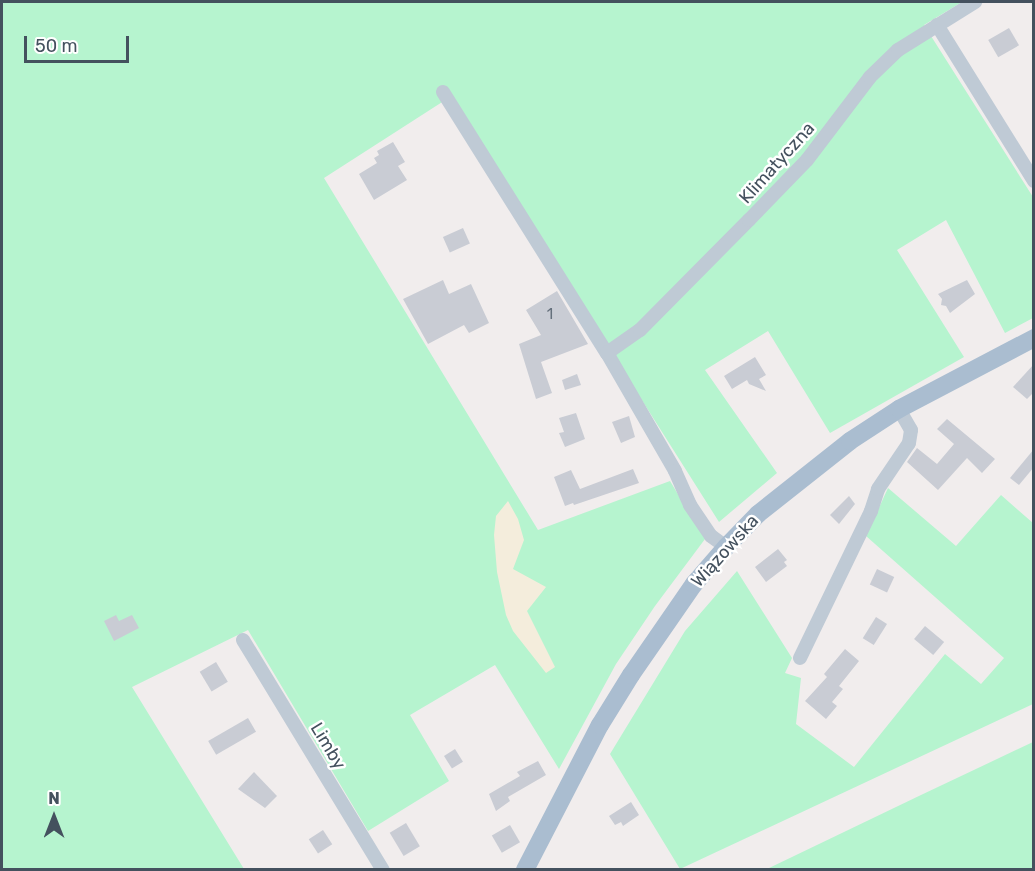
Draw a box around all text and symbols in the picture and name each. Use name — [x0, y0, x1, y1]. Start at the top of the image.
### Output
scale bar — [27, 24, 132, 62]
text: 50 m — [35, 35, 78, 57]
street label: Klimatyczna — [735, 118, 819, 208]
house number: 1 — [547, 306, 553, 324]
street label: Wiązowska — [687, 510, 763, 592]
street label: Limby — [306, 719, 350, 773]
north arrow — [24, 787, 84, 847]
text: N — [48, 789, 60, 808]

